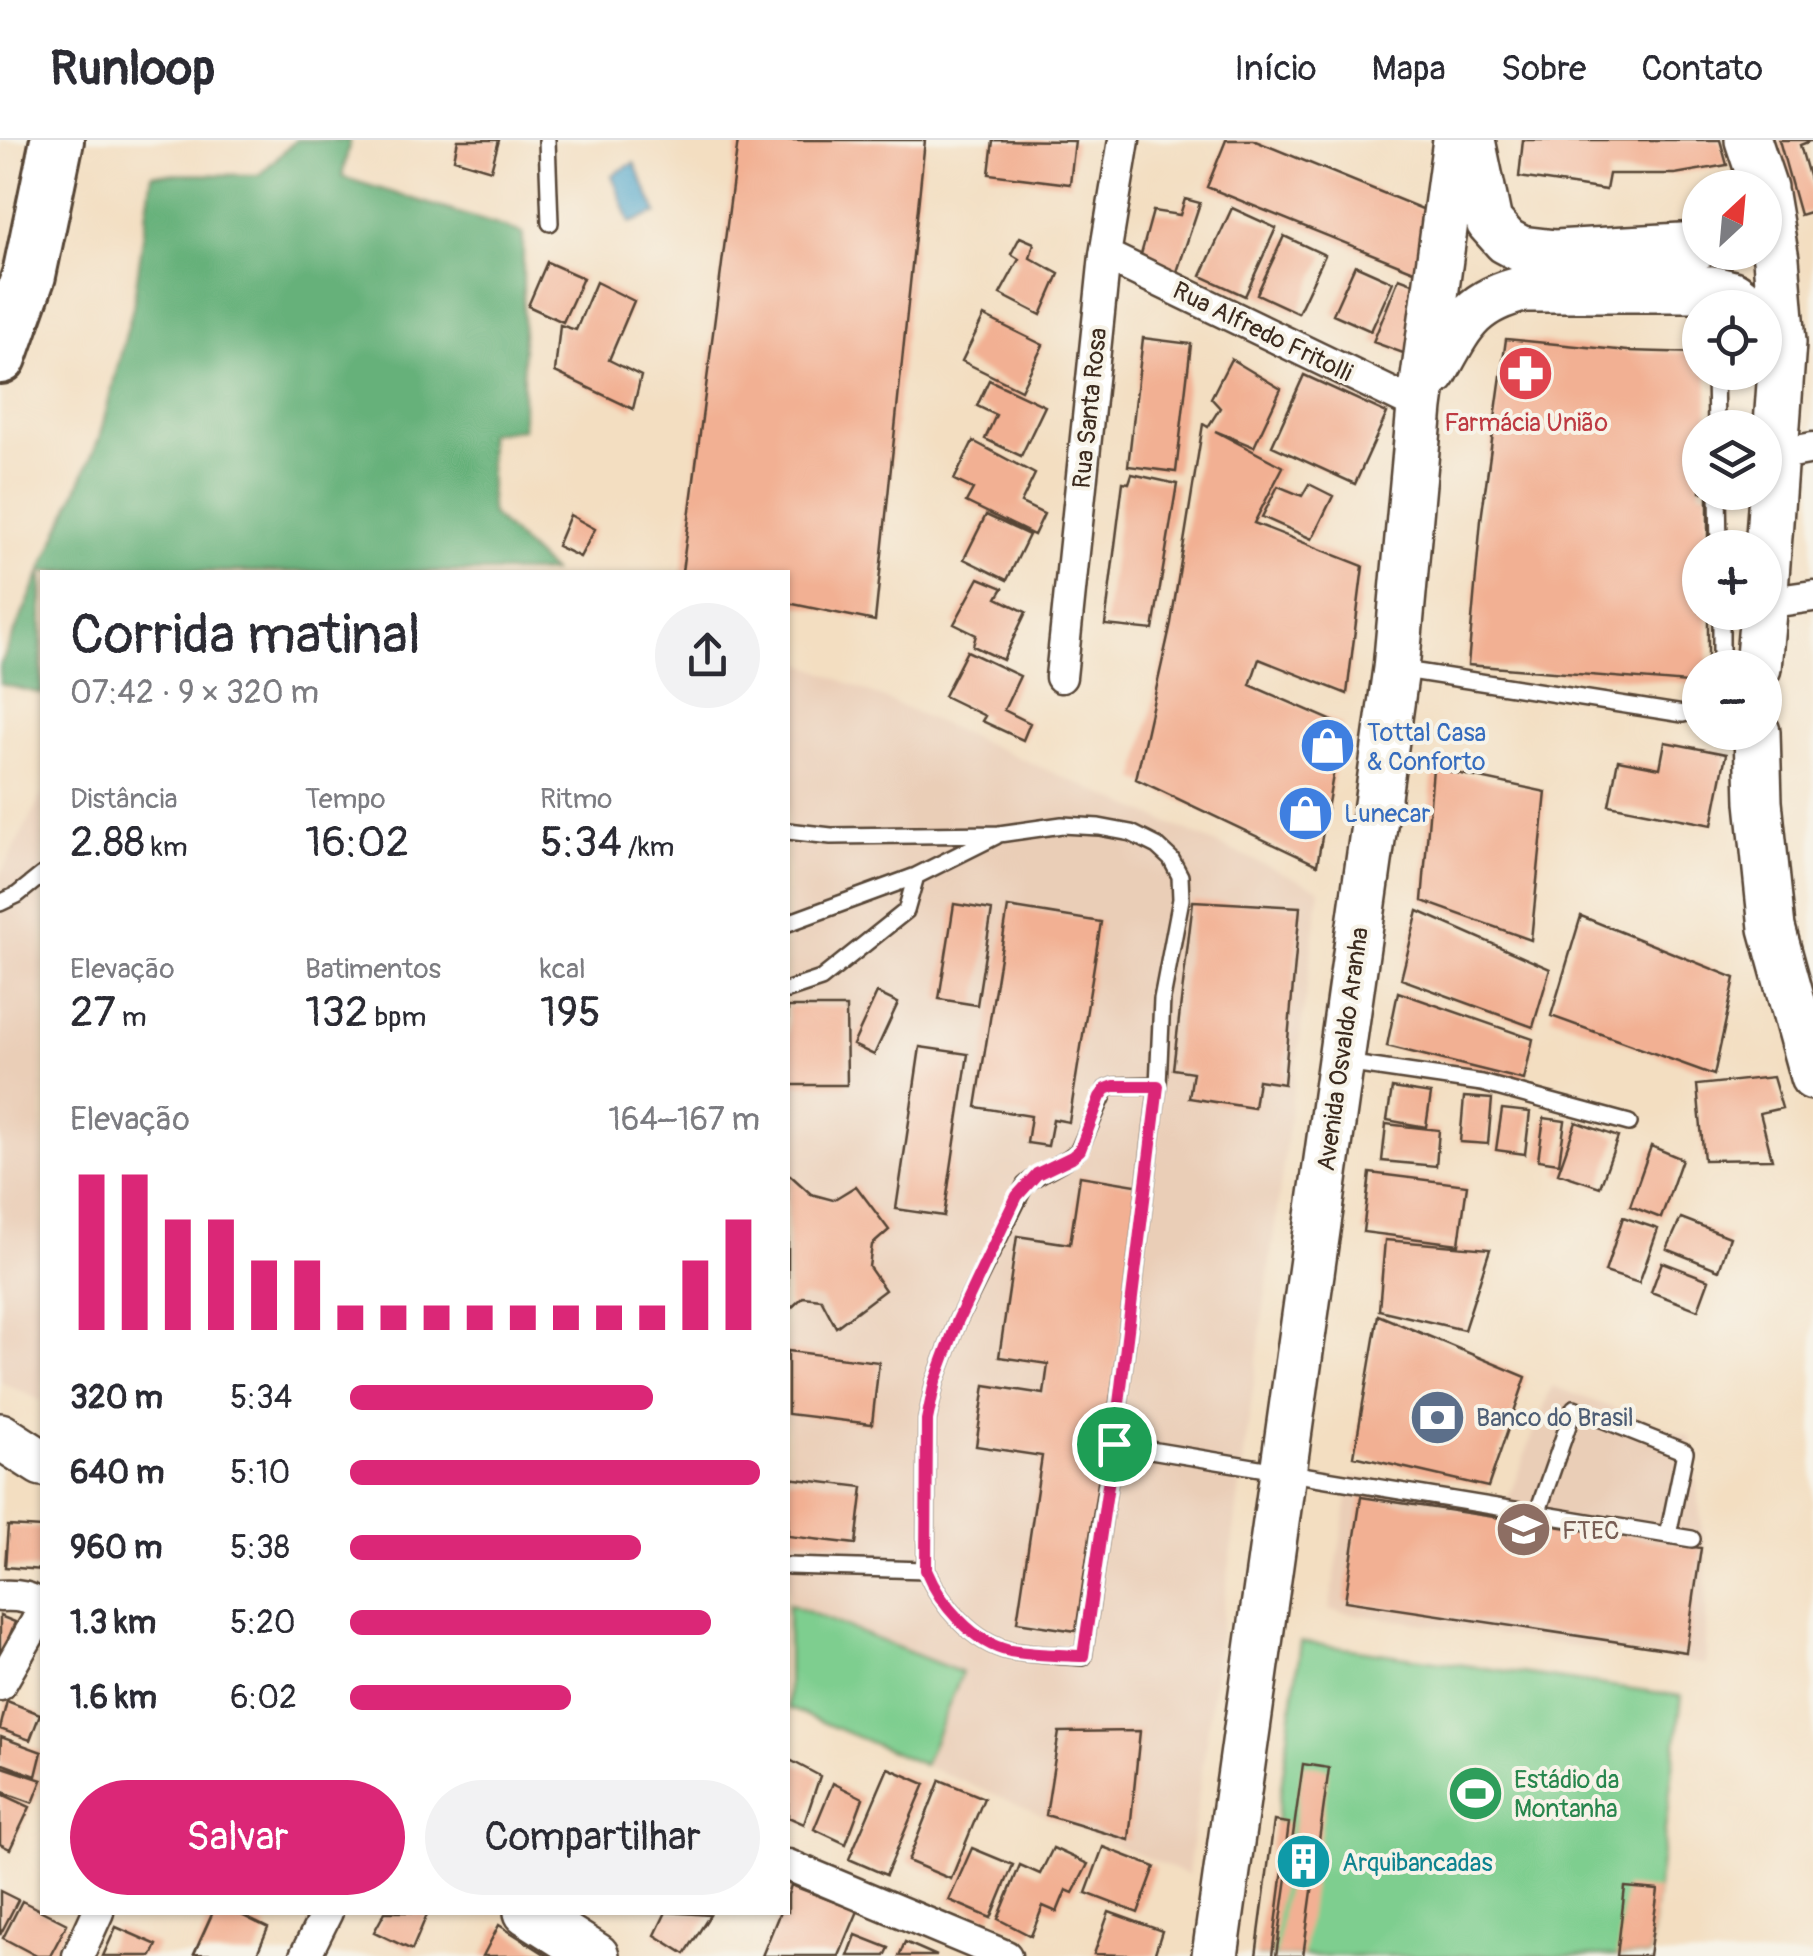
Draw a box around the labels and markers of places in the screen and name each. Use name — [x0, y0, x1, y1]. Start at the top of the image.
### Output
pharmacy icon: Farmácia União — [1496, 343, 1556, 403]
place label: Farmácia União — [1444, 408, 1608, 439]
shop icon: Tottal Casa & Conforto — [1298, 716, 1358, 776]
place label: Tottal Casa & Conforto — [1367, 718, 1486, 778]
shop icon: Lunecar — [1275, 783, 1335, 843]
place label: Lunecar — [1344, 799, 1430, 830]
bank icon: Banco do Brasil — [1407, 1387, 1467, 1447]
pin — [1072, 1402, 1157, 1487]
place label: Banco do Brasil — [1476, 1403, 1634, 1434]
school or university icon: FTEC — [1493, 1500, 1553, 1560]
place label: FTEC — [1562, 1516, 1619, 1547]
sports icon: Estádio da Montanha — [1445, 1763, 1505, 1823]
place label: Estádio da Montanha — [1514, 1765, 1619, 1825]
building icon: Arquibancadas — [1273, 1832, 1333, 1892]
place label: Arquibancadas — [1342, 1848, 1493, 1879]

